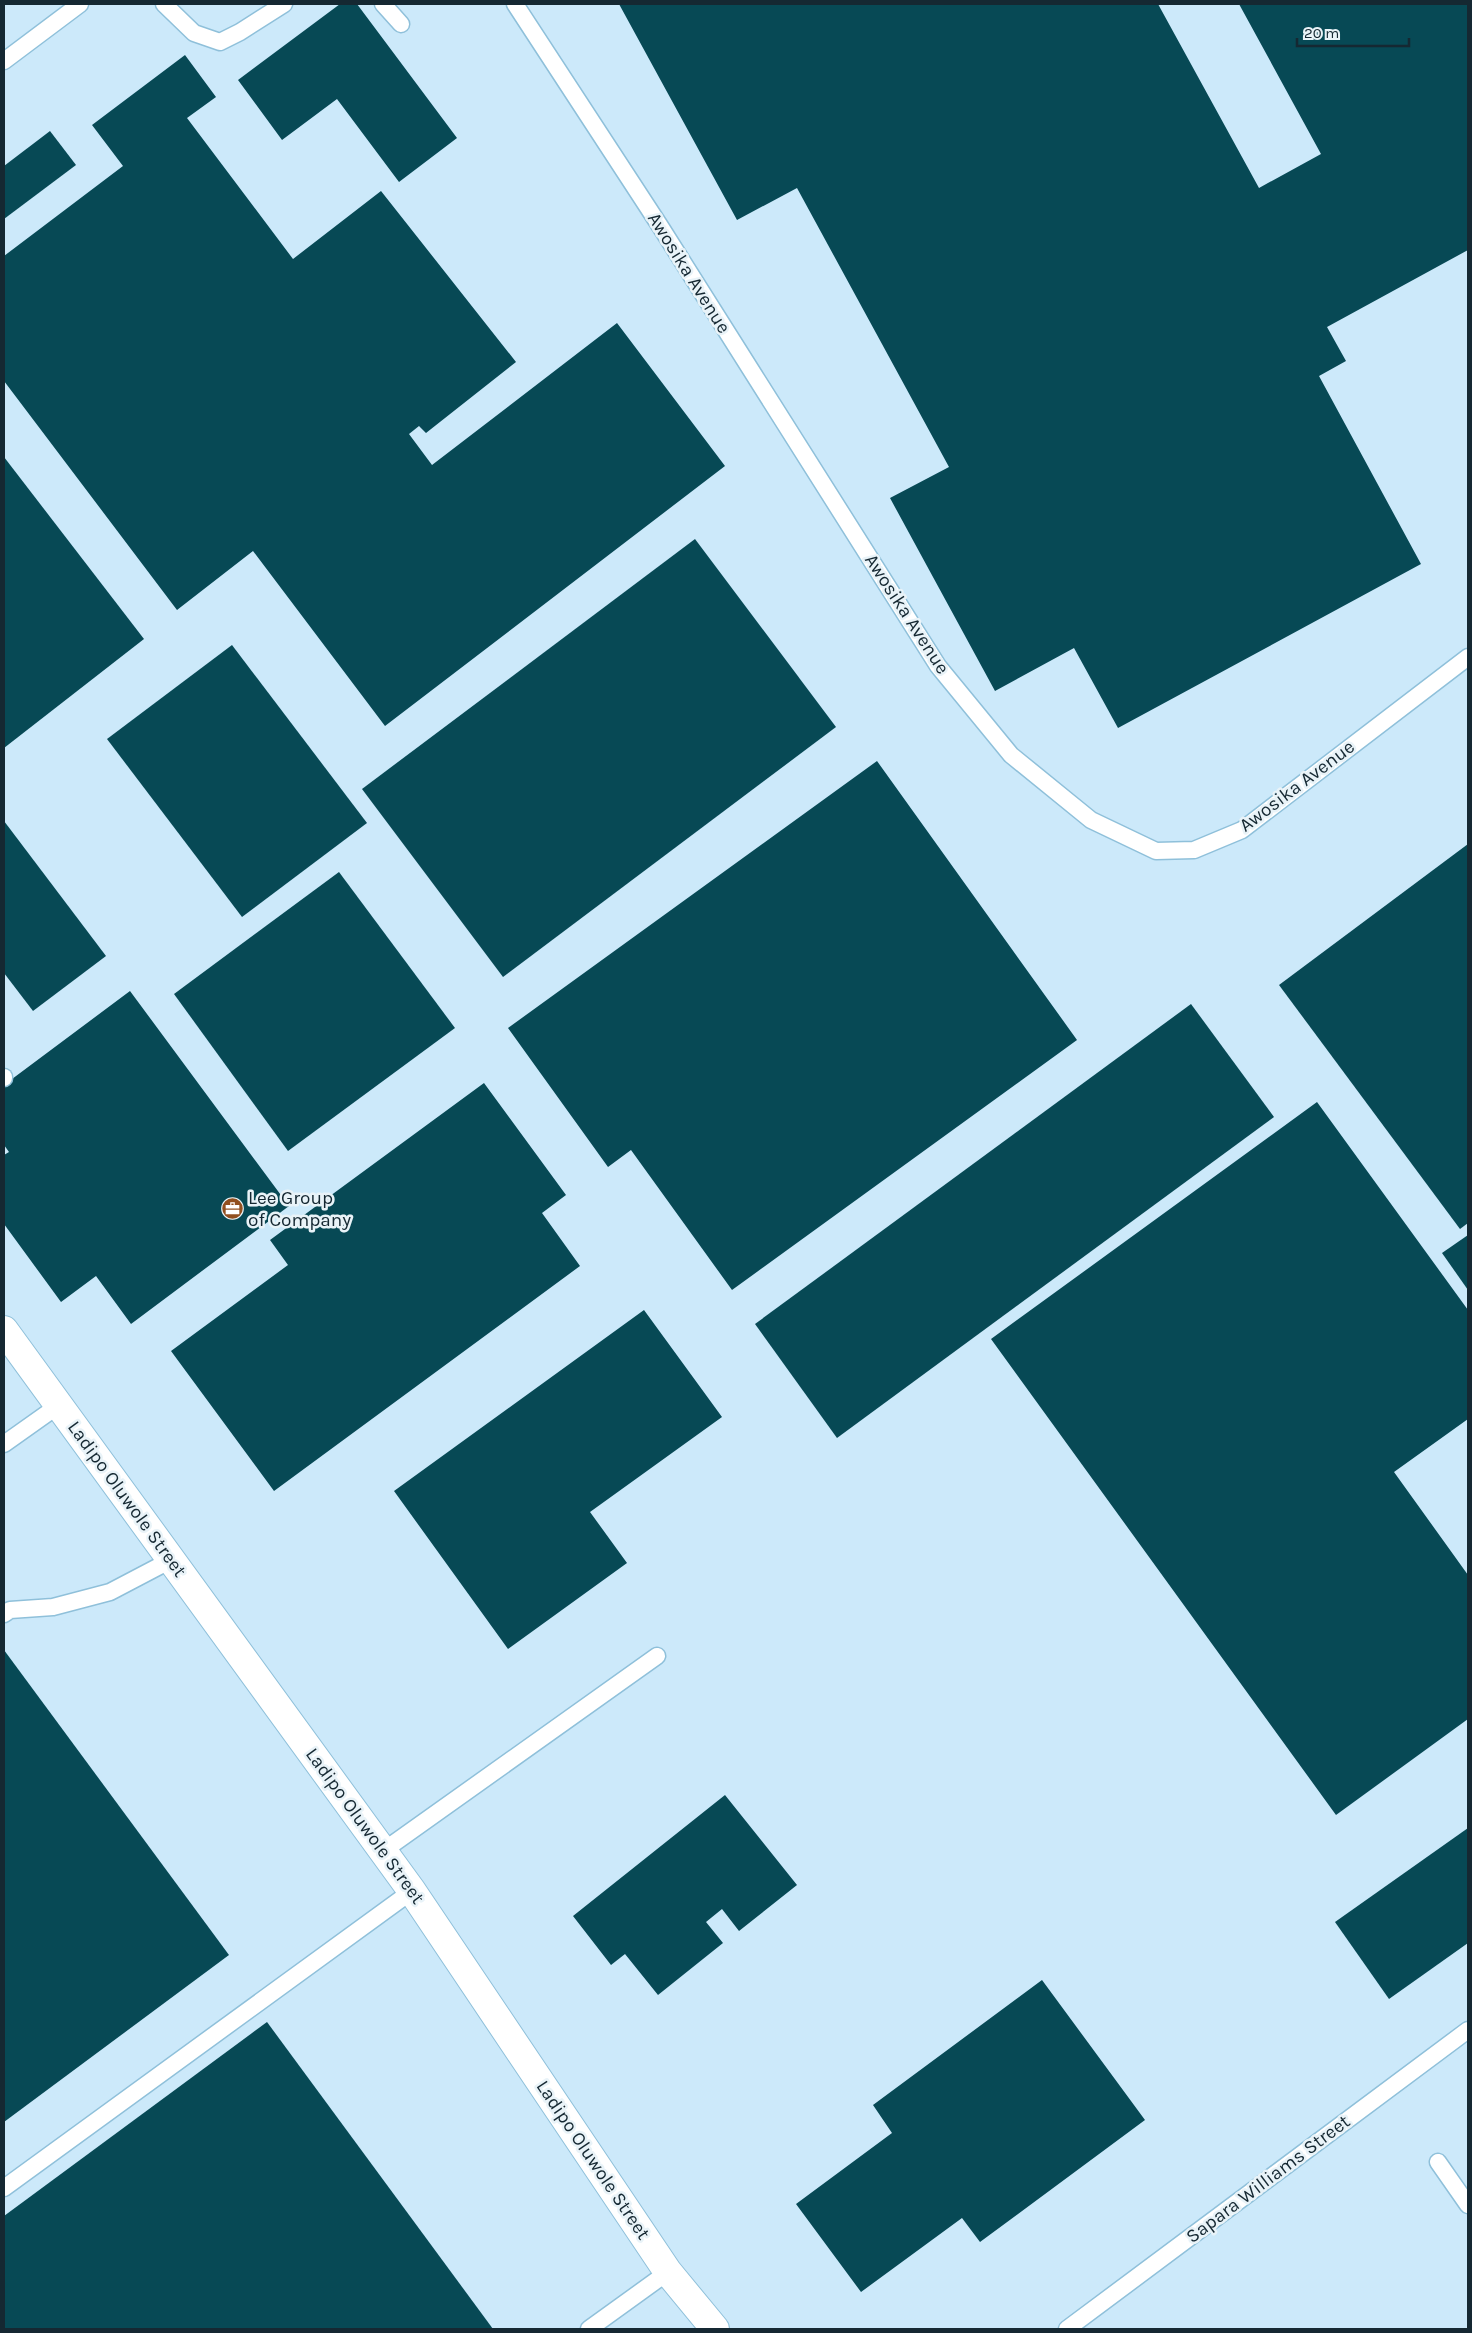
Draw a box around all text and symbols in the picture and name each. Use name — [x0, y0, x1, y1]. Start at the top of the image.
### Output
scale bar — [1297, 15, 1410, 47]
text: 20 m — [1304, 24, 1339, 42]
street label: Awosika Avenue — [643, 208, 735, 338]
street label: Awosika Avenue — [860, 550, 954, 678]
street label: Awosika Avenue — [1235, 736, 1359, 836]
place label: Lee Group of Company — [248, 1187, 351, 1231]
office icon: Lee Group of Company — [220, 1197, 244, 1221]
street label: Ladipo Oluwole Street — [63, 1417, 191, 1581]
street label: Ladipo Oluwole Street — [301, 1744, 429, 1908]
street label: Ladipo Oluwole Street — [532, 2076, 654, 2244]
street label: Sapara Williams Street — [1182, 2110, 1354, 2248]

